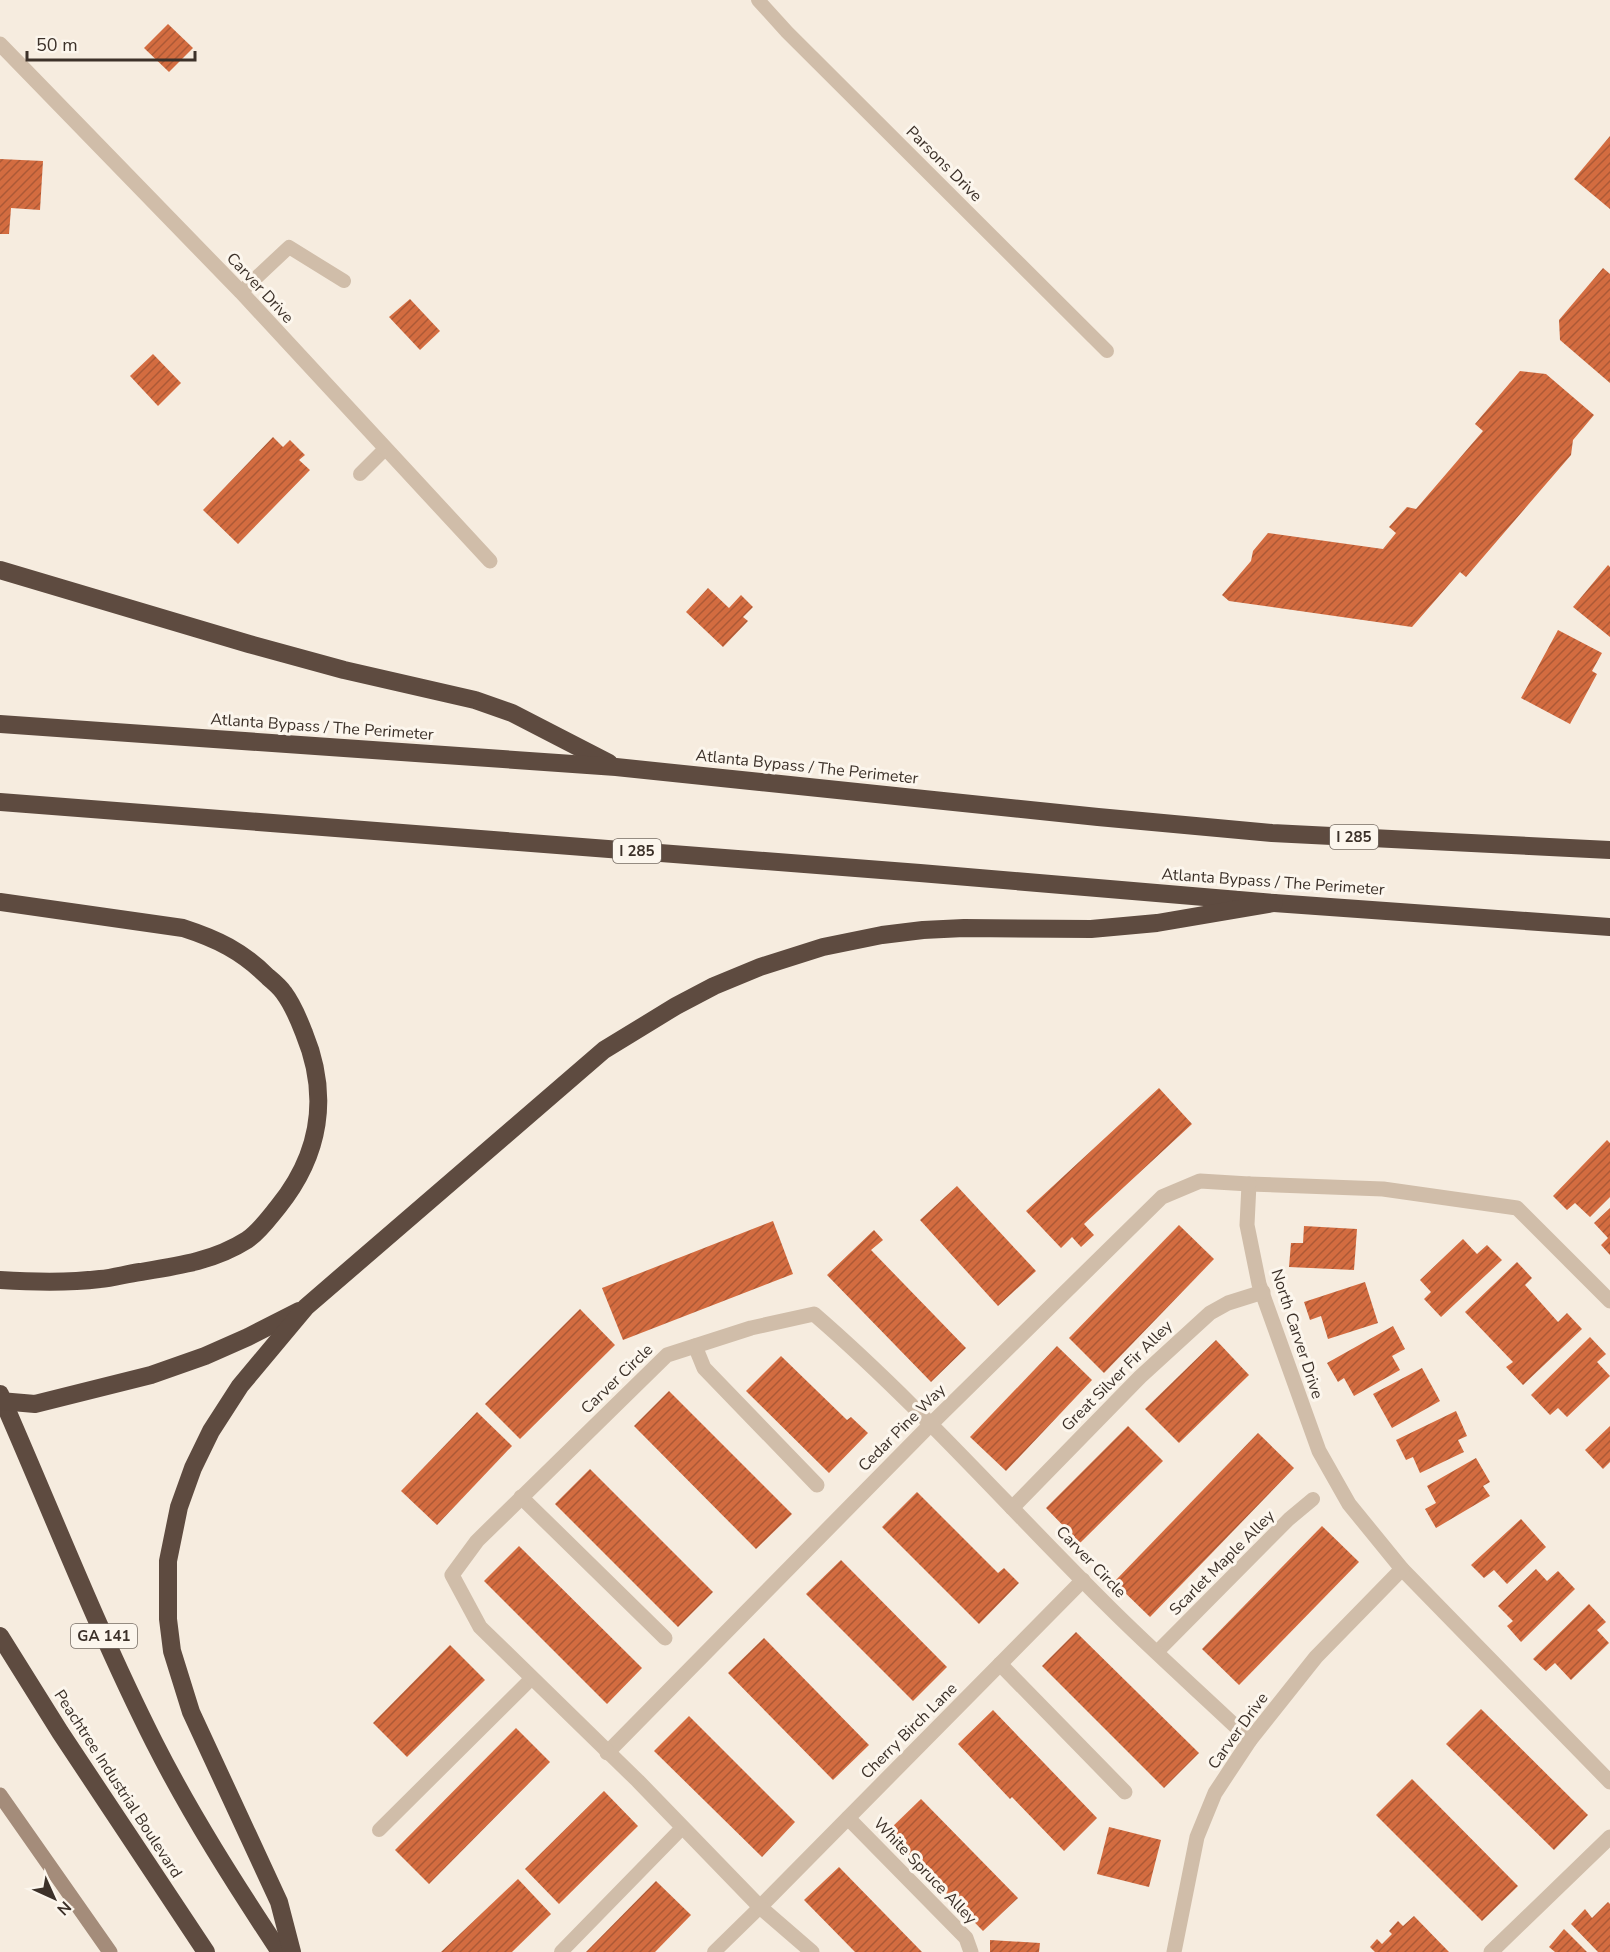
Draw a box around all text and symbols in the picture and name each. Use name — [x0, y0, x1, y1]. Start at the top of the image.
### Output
scale bar — [27, 24, 195, 62]
text: 50 m — [36, 33, 78, 57]
street label: Parsons Drive — [901, 121, 987, 207]
street label: Carver Drive — [221, 248, 299, 328]
street label: Atlanta Bypass / The Perimeter — [210, 708, 435, 746]
street label: Atlanta Bypass / The Perimeter — [695, 744, 920, 790]
road number: I 285 — [1330, 825, 1378, 849]
road number: I 285 — [613, 839, 661, 863]
street label: Atlanta Bypass / The Perimeter — [1161, 863, 1386, 901]
street label: North Carver Drive — [1266, 1266, 1328, 1402]
street label: Great Silver Fir Alley — [1057, 1315, 1178, 1436]
street label: Carver Circle — [576, 1339, 658, 1419]
street label: Cedar Pine Way — [853, 1379, 951, 1477]
street label: Scarlet Maple Alley — [1164, 1505, 1280, 1621]
street label: Carver Circle — [1051, 1521, 1131, 1603]
road number: GA 141 — [71, 1624, 137, 1648]
street label: Cherry Birch Lane — [856, 1678, 962, 1784]
street label: Peachtree Industrial Boulevard — [49, 1686, 187, 1882]
street label: Carver Drive — [1203, 1688, 1273, 1774]
street label: White Spruce Alley — [868, 1813, 982, 1930]
north arrow — [24, 1868, 84, 1928]
text: N — [52, 1896, 76, 1920]

